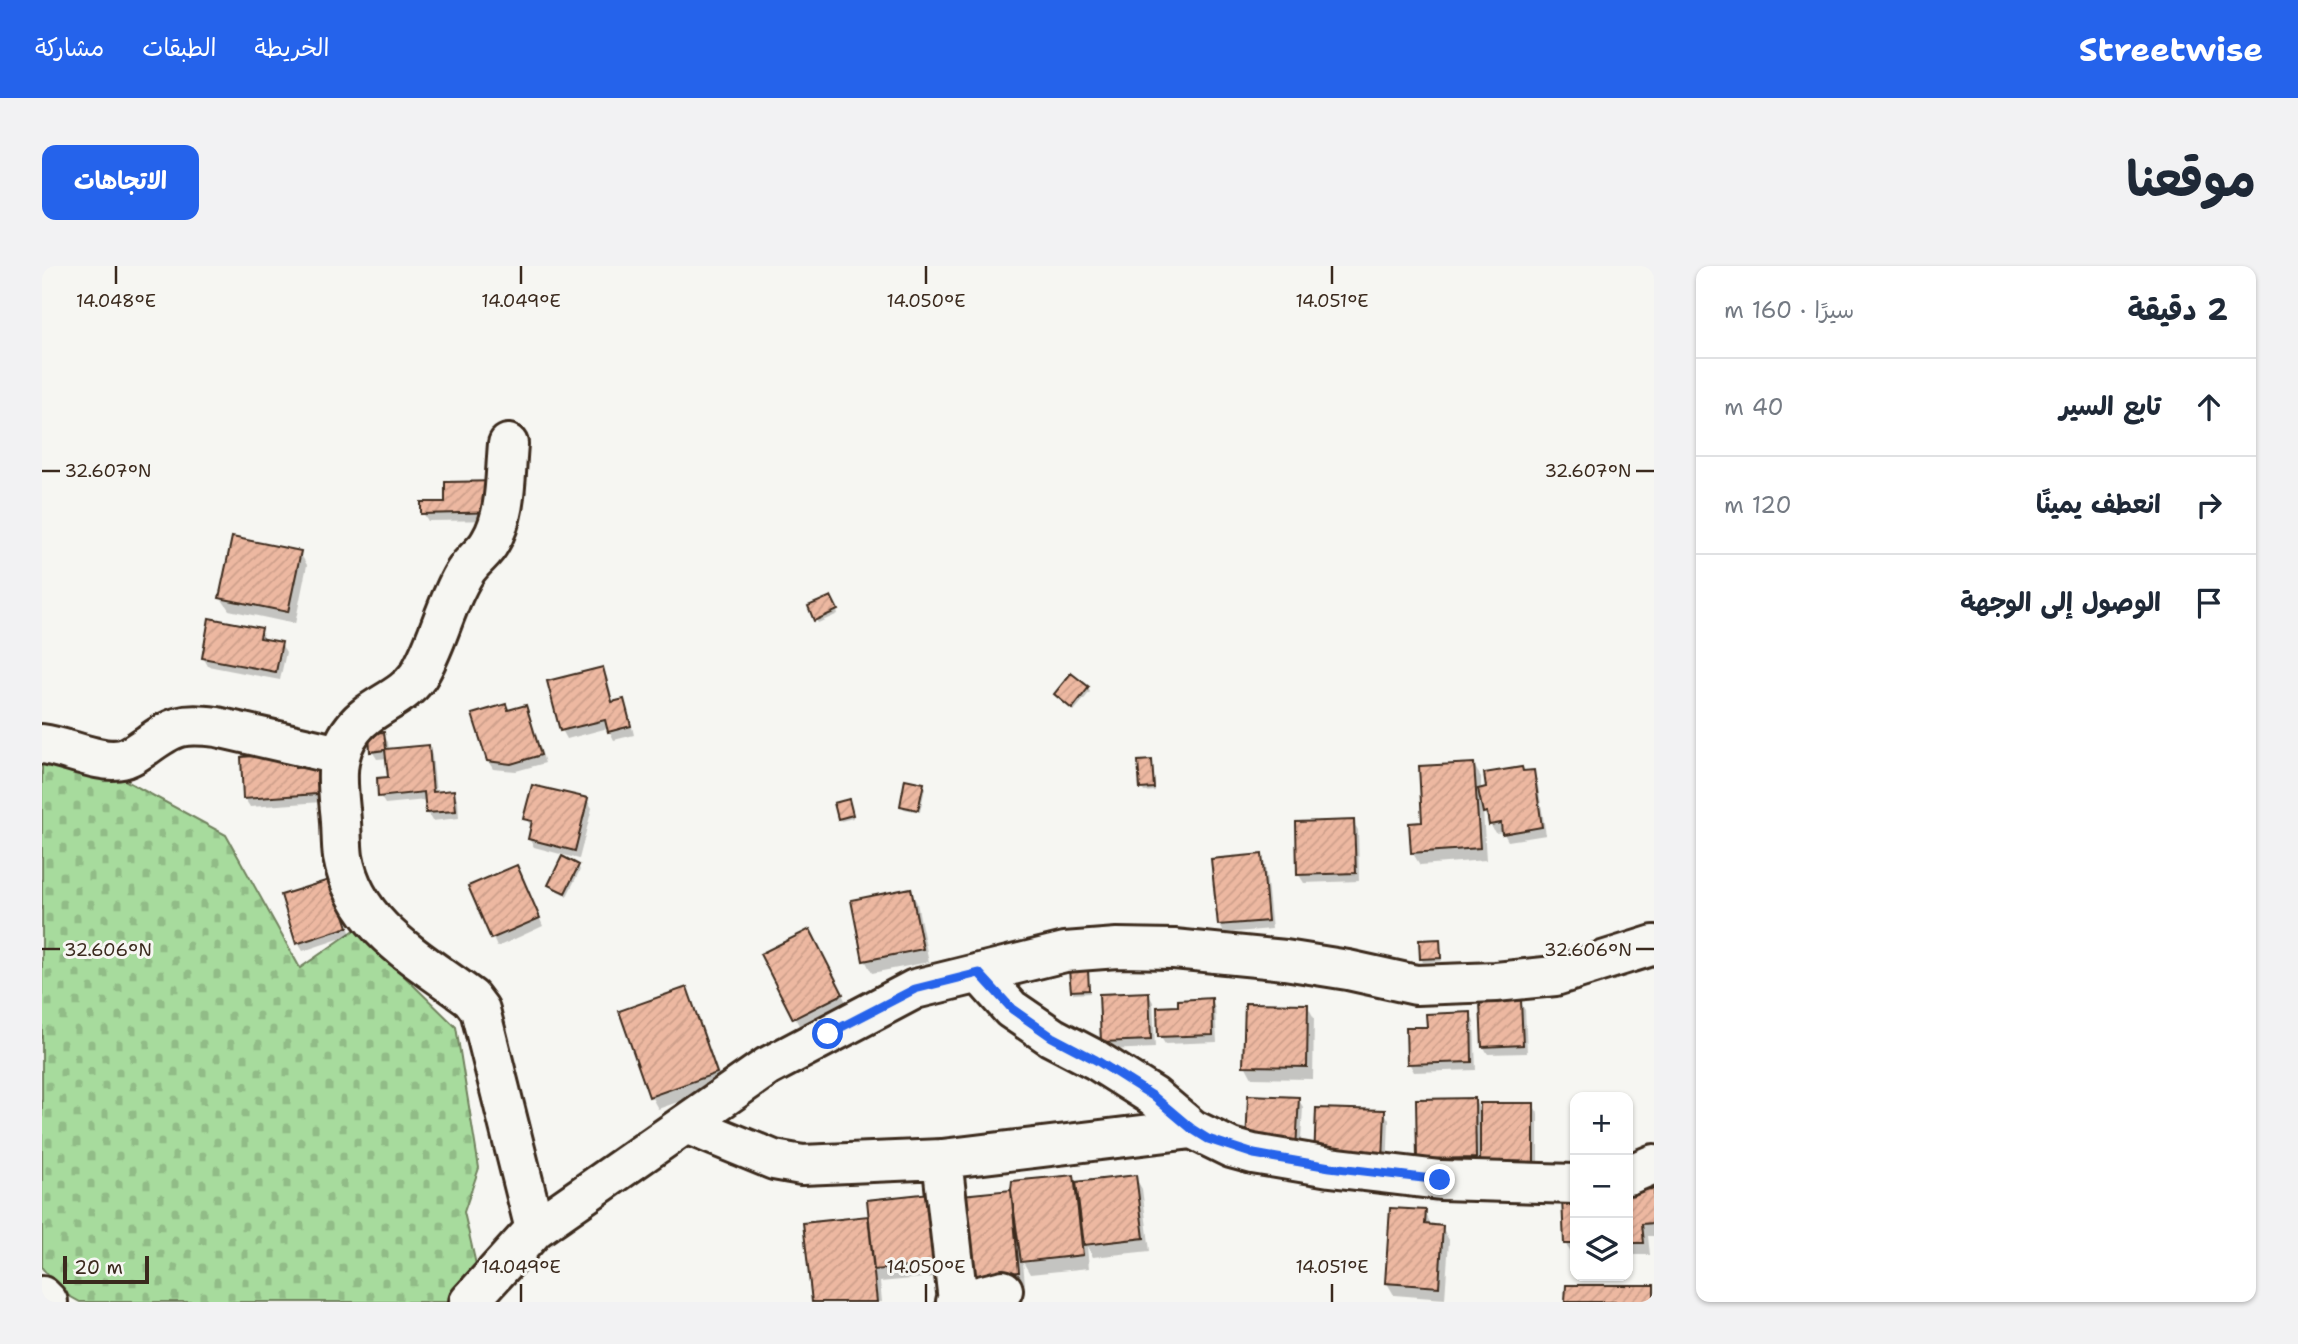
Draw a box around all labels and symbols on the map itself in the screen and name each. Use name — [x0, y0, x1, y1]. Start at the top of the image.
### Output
text: 14.048°E — [76, 289, 156, 313]
text: 14.049°E — [481, 289, 561, 313]
text: 14.050°E — [887, 289, 965, 313]
text: 14.051°E — [1295, 289, 1369, 313]
text: 32.607°N — [64, 459, 152, 483]
text: 32.607°N — [1544, 459, 1632, 483]
text: 32.606°N — [64, 938, 152, 962]
text: 32.606°N — [1544, 938, 1632, 962]
route start — [812, 1018, 843, 1049]
route end — [1424, 1164, 1455, 1195]
scale bar — [63, 1253, 149, 1285]
text: 14.049°E — [481, 1255, 561, 1279]
text: 14.050°E — [887, 1255, 965, 1279]
text: 14.051°E — [1295, 1255, 1369, 1279]

